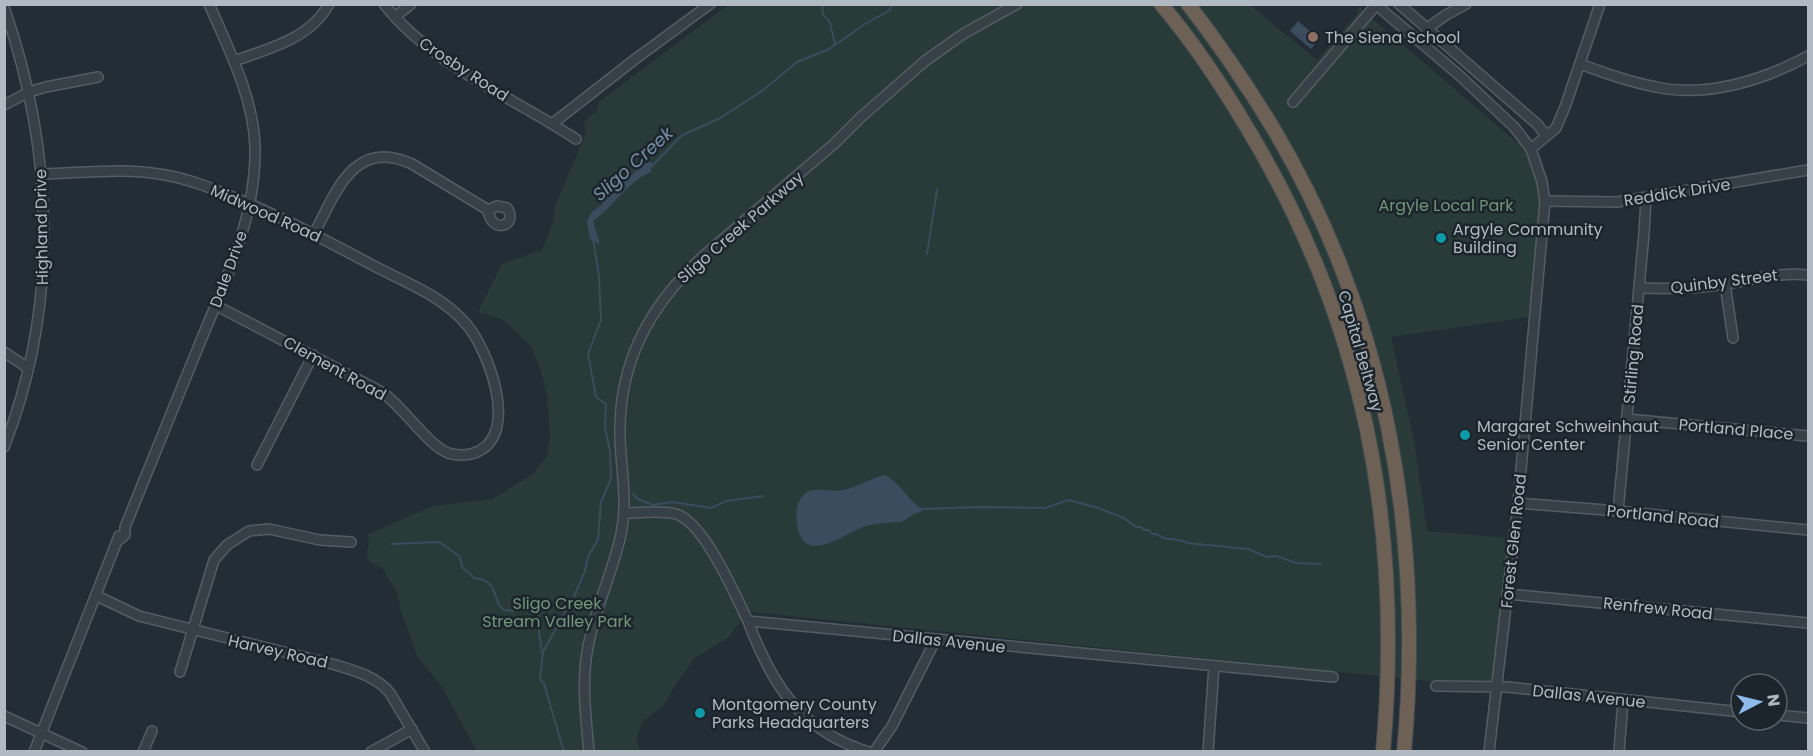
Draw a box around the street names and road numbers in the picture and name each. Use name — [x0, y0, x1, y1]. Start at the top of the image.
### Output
street label: Crosby Road — [414, 32, 513, 107]
street label: Sligo Creek Parkway — [672, 166, 808, 289]
street label: Highland Drive — [29, 169, 54, 285]
street label: Reddick Drive — [1622, 173, 1732, 212]
street label: Midwood Road — [207, 179, 325, 248]
street label: Dale Drive — [204, 227, 253, 311]
street label: Quinby Street — [1669, 263, 1779, 299]
street label: Capital Beltway — [1332, 288, 1389, 414]
street label: Stirling Road — [1618, 303, 1649, 405]
street label: Clement Road — [279, 331, 390, 406]
street label: Portland Place — [1678, 413, 1794, 446]
street label: Forest Glen Road — [1495, 473, 1532, 609]
street label: Portland Road — [1606, 499, 1720, 534]
street label: Renfrew Road — [1602, 591, 1714, 626]
street label: Dallas Avenue — [891, 624, 1007, 659]
street label: Harvey Road — [226, 629, 330, 674]
street label: Dallas Avenue — [1531, 679, 1647, 714]

